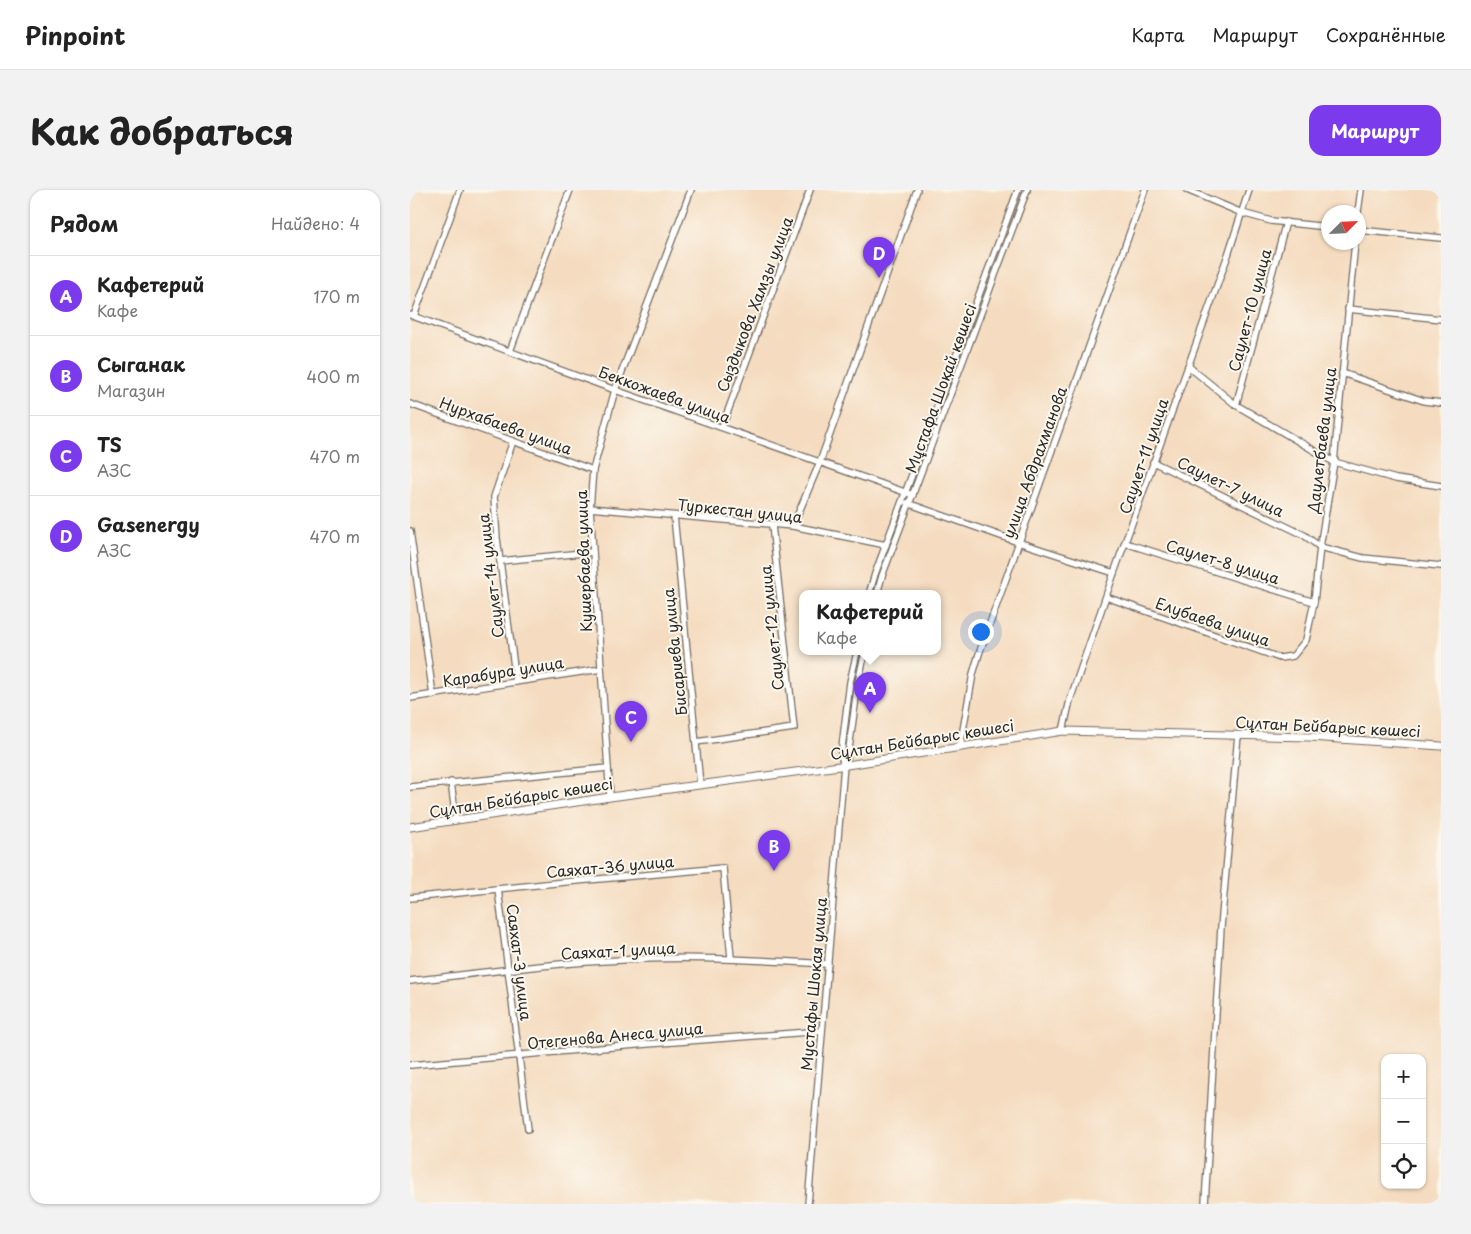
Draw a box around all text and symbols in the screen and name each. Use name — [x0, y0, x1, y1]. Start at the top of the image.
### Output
text: Pinpoint — [25, 17, 126, 53]
text: Карта — [1132, 21, 1184, 48]
text: Маршрут — [1212, 21, 1298, 48]
text: Сохранённые — [1326, 21, 1446, 48]
text: Как добраться — [30, 104, 294, 157]
button: Маршрут — [1309, 105, 1441, 156]
north arrow — [1321, 205, 1366, 250]
text: Рядом — [50, 207, 118, 239]
text: Найдено: 4 — [271, 211, 360, 235]
street label: Сыздыкова Хамзы улица — [710, 212, 798, 395]
pin: D — [863, 237, 895, 278]
street label: Саулет-10 улица — [1222, 245, 1277, 374]
text: Кафетерий — [97, 270, 204, 298]
text: A — [60, 284, 72, 308]
text: 170 m — [314, 284, 360, 308]
text: Кафе — [97, 298, 138, 322]
street label: Мұстафа Шоқай көшесі — [899, 300, 981, 476]
text: Сыганак — [97, 350, 185, 378]
street label: Беккожаева улица — [596, 359, 735, 429]
text: B — [61, 364, 71, 388]
text: 400 m — [307, 364, 360, 388]
street label: Даулетбаева улица — [1301, 365, 1341, 515]
text: Магазин — [97, 378, 166, 402]
street label: улица Абдрахманова — [996, 382, 1072, 541]
street label: Нурхабаева улица — [436, 390, 576, 460]
street label: Саулет-11 улица — [1112, 395, 1174, 517]
text: TS — [97, 430, 122, 458]
text: C — [60, 444, 72, 468]
text: 470 m — [310, 444, 360, 468]
street label: Саулет-7 улица — [1174, 450, 1289, 522]
text: АЗС — [97, 458, 132, 482]
street label: Кушербаева улица — [569, 489, 597, 632]
street label: Туркестан улица — [676, 492, 804, 528]
text: Gasenergy — [97, 510, 199, 538]
street label: Саулет-14 улица — [471, 512, 509, 639]
text: D — [60, 524, 72, 548]
text: 470 m — [310, 524, 360, 548]
street label: Саулет-8 улица — [1163, 533, 1283, 589]
text: АЗС — [97, 538, 132, 562]
street label: Саулет-12 улица — [753, 564, 789, 692]
street label: Бисариева улица — [656, 587, 692, 717]
popup — [799, 590, 941, 655]
street label: Елубаева улица — [1153, 591, 1274, 652]
text: Кафетерий — [816, 597, 924, 625]
your location — [968, 619, 994, 645]
text: Кафе — [816, 625, 857, 649]
street label: Карабура улица — [441, 650, 566, 692]
pin: A — [854, 672, 886, 713]
pin: C — [615, 701, 647, 742]
street label: Сұлтан Бейбарыс көшесі — [1235, 710, 1421, 742]
street label: Сұлтан Бейбарыс көшесі — [828, 713, 1016, 765]
street label: Сұлтан Бейбарыс көшесі — [427, 771, 615, 823]
pin: B — [758, 830, 790, 871]
street label: Саяхат-36 улица — [545, 849, 675, 883]
street label: Мустафы Шокая улица — [794, 896, 832, 1072]
street label: Саяхат-3 улица — [501, 902, 539, 1022]
street label: Саяхат-1 улица — [560, 935, 676, 964]
street label: Отегенова Анеса улица — [526, 1016, 704, 1054]
map controls — [1381, 1054, 1426, 1189]
button: + — [1381, 1054, 1426, 1099]
button: − — [1381, 1099, 1426, 1144]
button: locate — [1381, 1144, 1426, 1189]

